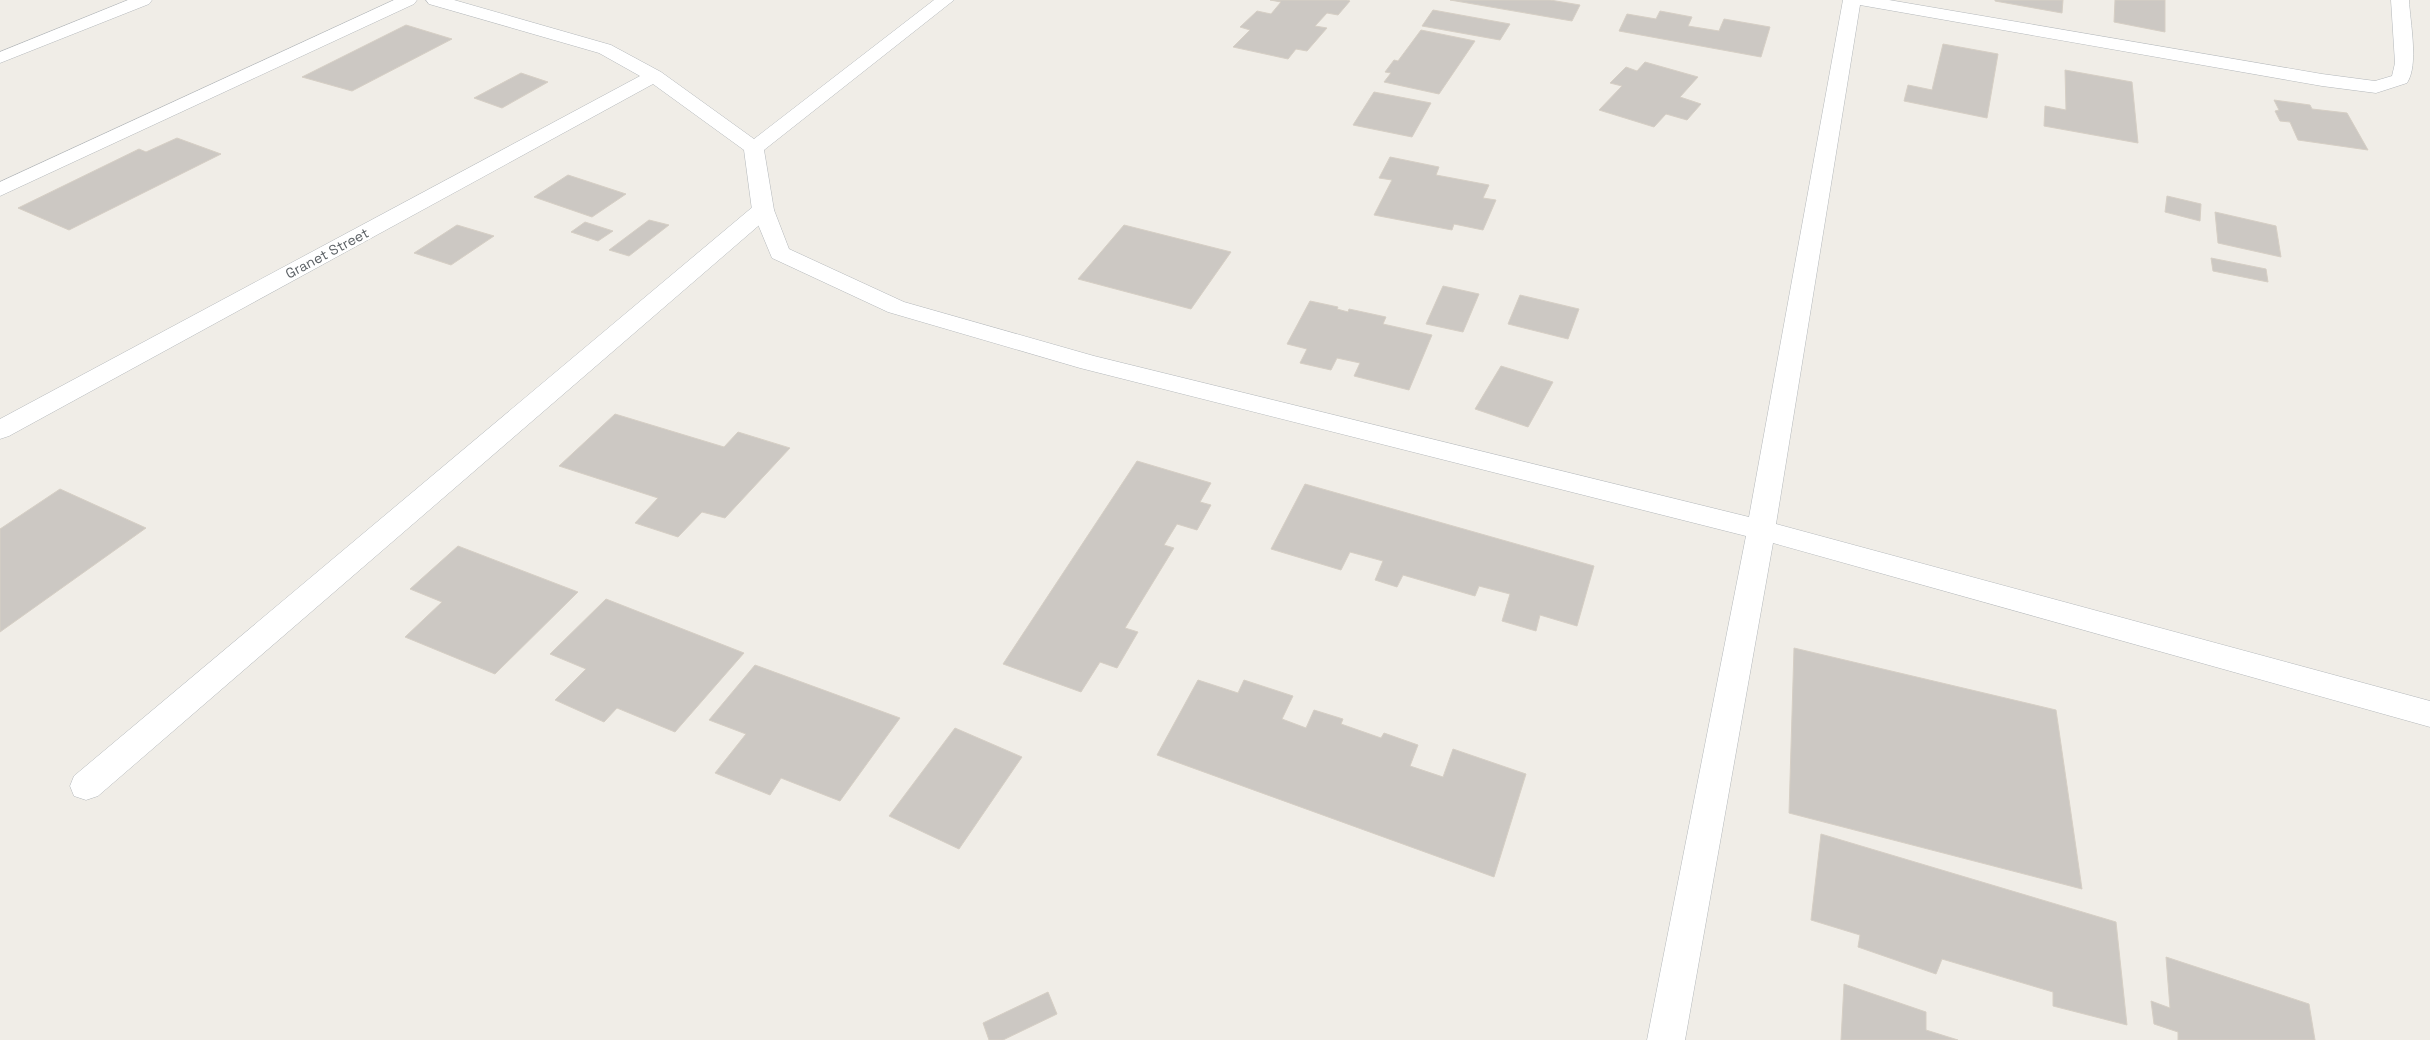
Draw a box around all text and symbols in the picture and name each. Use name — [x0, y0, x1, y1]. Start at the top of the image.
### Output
street label: Granet Street — [282, 224, 372, 282]

